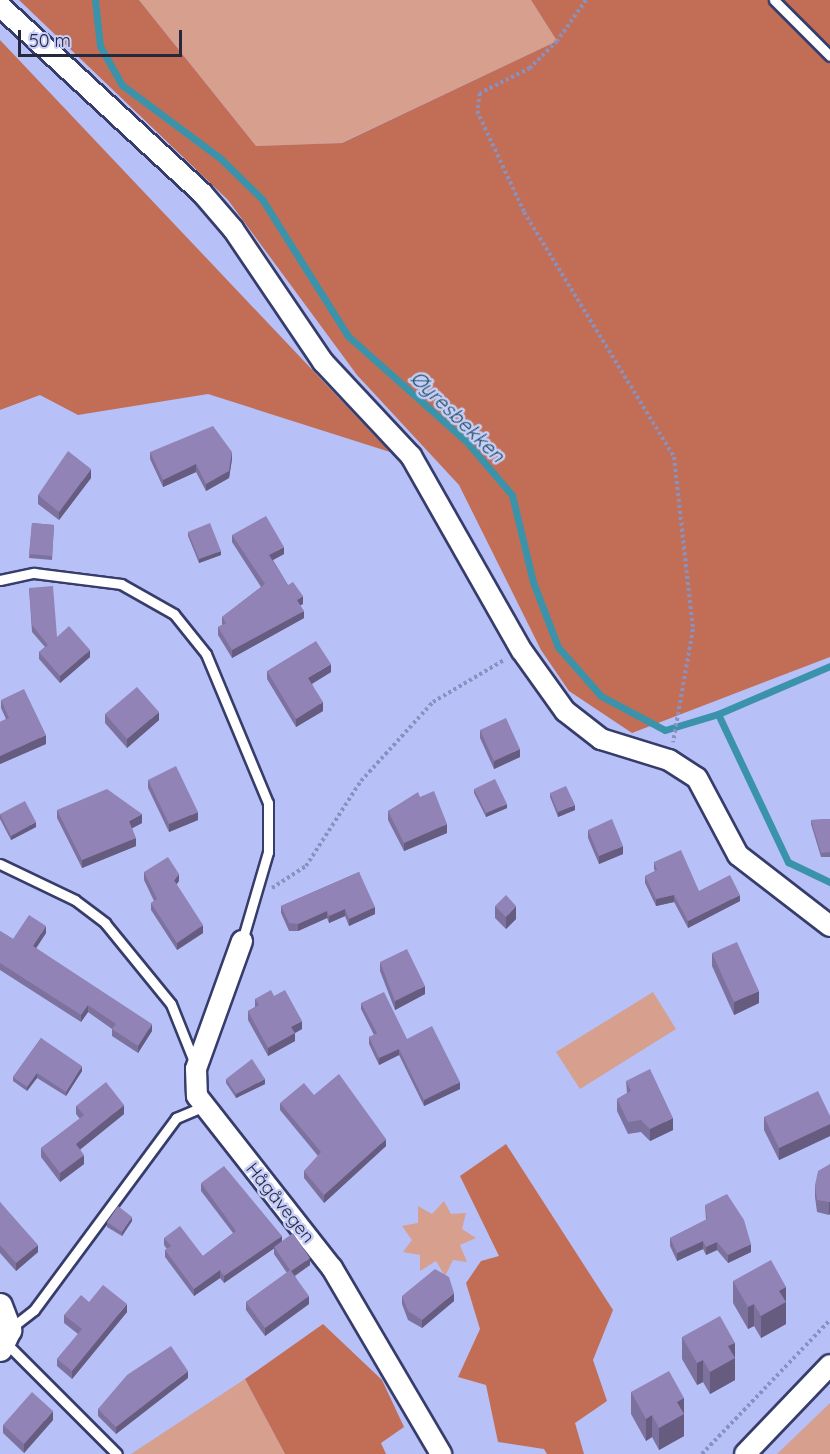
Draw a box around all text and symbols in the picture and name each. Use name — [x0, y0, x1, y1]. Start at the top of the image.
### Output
scale bar — [21, 18, 184, 56]
text: 50 m — [29, 29, 71, 52]
water label: Øyresbekken — [406, 365, 510, 467]
street label: Hågåvegen — [241, 1159, 319, 1247]

